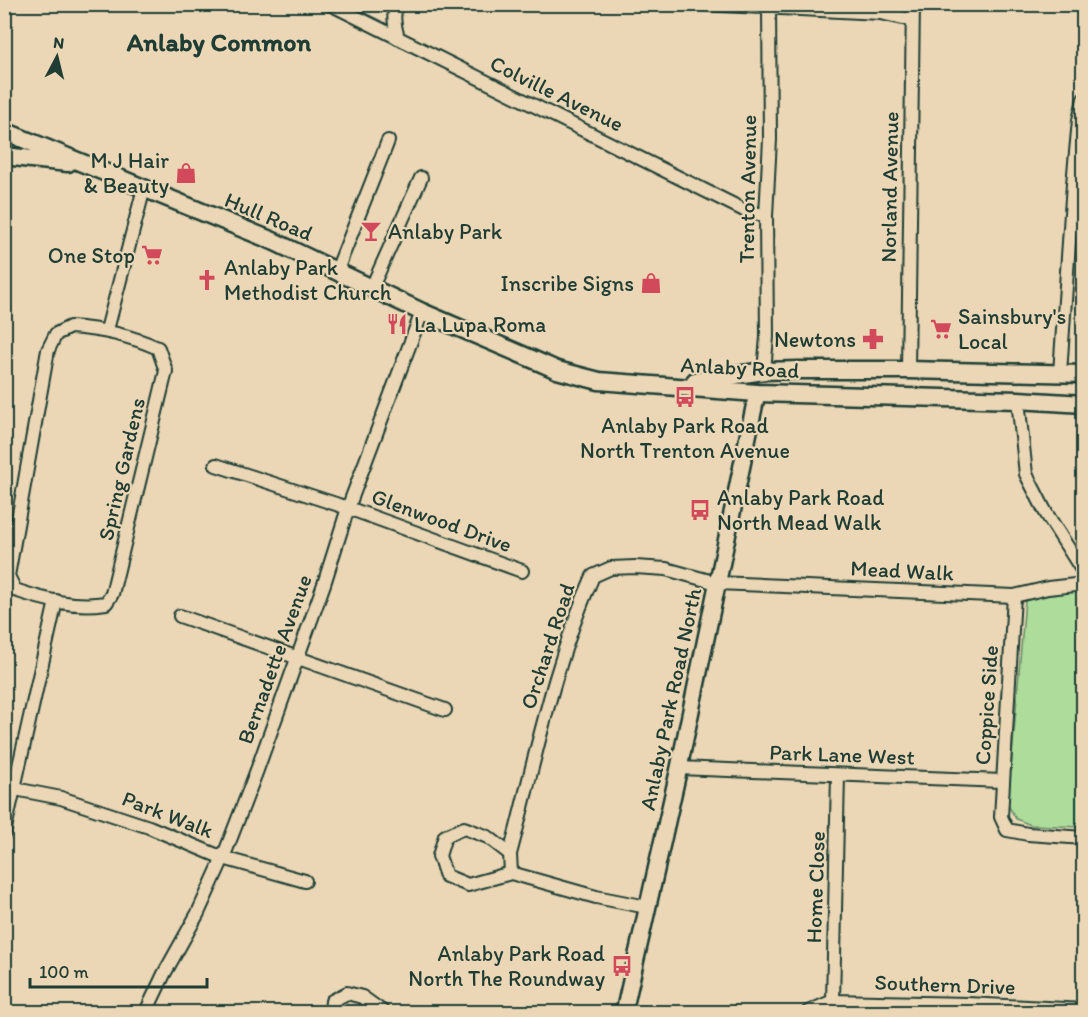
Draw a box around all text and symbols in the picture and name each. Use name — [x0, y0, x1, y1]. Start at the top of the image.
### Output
district label: Anlaby Common — [126, 26, 312, 58]
north arrow — [27, 27, 87, 87]
text: N — [52, 33, 65, 53]
street label: Colville Avenue — [486, 49, 628, 137]
street label: Norland Avenue — [875, 111, 904, 263]
street label: Trenton Avenue — [733, 115, 762, 263]
place label: M J Hair & Beauty — [83, 147, 170, 199]
shop icon: M J Hair & Beauty — [174, 161, 198, 185]
street label: Hull Road — [221, 186, 317, 247]
place label: Anlaby Park — [388, 218, 503, 245]
bar icon: Anlaby Park — [359, 219, 383, 243]
place label: One Stop — [48, 242, 135, 269]
supermarket icon: One Stop — [140, 243, 164, 267]
place label: Anlaby Park Methodist Church — [224, 254, 392, 306]
church icon: Anlaby Park Methodist Church — [195, 268, 219, 292]
place label: Inscribe Signs — [501, 270, 634, 297]
shop icon: Inscribe Signs — [639, 271, 663, 295]
place label: Sainsbury's Local — [958, 303, 1066, 355]
place label: La Lupa Roma — [414, 311, 546, 338]
restaurant icon: La Lupa Roma — [385, 312, 409, 336]
supermarket icon: Sainsbury's Local — [929, 317, 953, 341]
place label: Newtons — [774, 326, 856, 353]
pharmacy icon: Newtons — [861, 327, 885, 351]
street label: Anlaby Road — [680, 351, 800, 384]
bus stop icon: Anlaby Park Road North Trenton Avenue — [673, 385, 697, 409]
street label: Spring Gardens — [92, 395, 151, 543]
place label: Anlaby Park Road North Trenton Avenue — [580, 412, 790, 464]
street label: Glenwood Drive — [368, 483, 516, 558]
place label: Anlaby Park Road North Mead Walk — [717, 484, 884, 536]
bus stop icon: Anlaby Park Road North Mead Walk — [688, 498, 712, 522]
street label: Mead Walk — [850, 554, 955, 587]
street label: Bernadette Avenue — [231, 571, 318, 748]
street label: Orchard Road — [514, 580, 581, 713]
street label: Anlaby Park Road North — [634, 585, 707, 813]
street label: Coppice Side — [969, 644, 1004, 766]
street label: Park Lane West — [769, 738, 915, 771]
street label: Park Walk — [118, 785, 218, 844]
street label: Home Close — [800, 830, 831, 944]
place label: Anlaby Park Road North The Roundway — [408, 940, 606, 992]
scale bar — [30, 951, 207, 989]
bus stop icon: Anlaby Park Road North The Roundway — [610, 954, 634, 978]
text: 100 m — [39, 961, 89, 983]
street label: Southern Drive — [874, 969, 1016, 1000]

